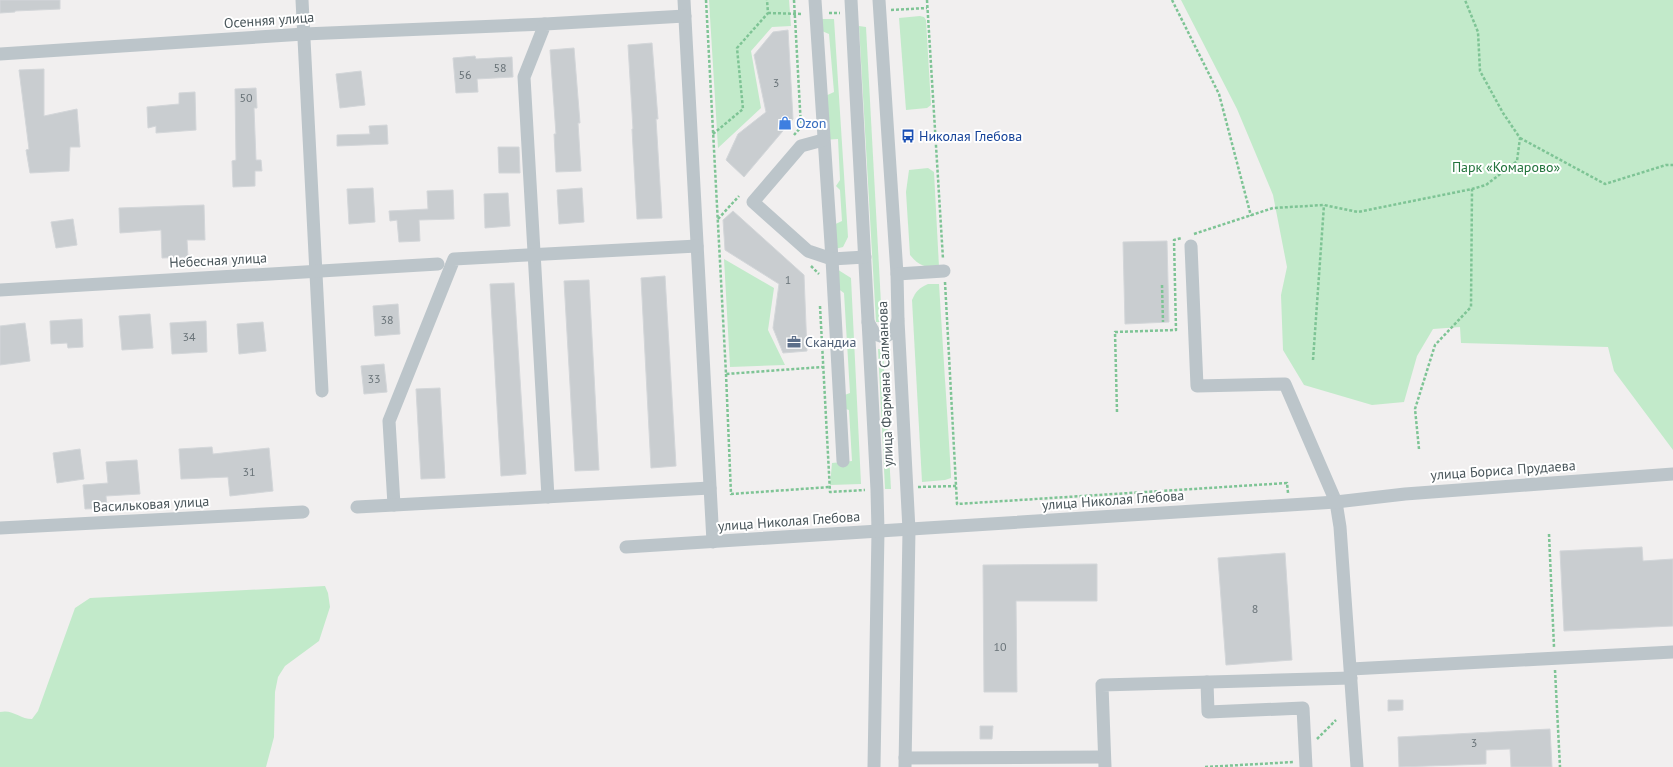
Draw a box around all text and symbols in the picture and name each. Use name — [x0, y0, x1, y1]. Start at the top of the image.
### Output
street label: Осенняя улица — [223, 8, 315, 32]
house number: 58 — [493, 60, 507, 75]
house number: 56 — [458, 67, 472, 82]
house number: 3 — [773, 75, 779, 90]
house number: 50 — [239, 90, 253, 105]
place label: Ozon — [796, 114, 826, 132]
shop icon: Ozon — [777, 115, 793, 131]
place label: Николая Глебова — [919, 127, 1022, 145]
bus stop icon: Николая Глебова — [900, 128, 916, 144]
park label: Парк «Комарово» — [1452, 158, 1560, 176]
street label: Небесная улица — [169, 248, 267, 272]
house number: 1 — [785, 272, 791, 287]
street label: улица Фармана Салманова — [873, 301, 897, 467]
house number: 38 — [380, 312, 394, 327]
house number: 34 — [182, 329, 196, 344]
place label: Скандиа — [805, 333, 856, 351]
office icon: Скандиа — [786, 334, 802, 350]
house number: 33 — [367, 371, 381, 386]
street label: улица Бориса Прудаева — [1430, 456, 1576, 484]
house number: 31 — [242, 464, 256, 479]
street label: улица Николая Глебова — [1041, 486, 1185, 514]
street label: Васильковая улица — [92, 492, 210, 516]
street label: улица Николая Глебова — [717, 507, 861, 535]
house number: 8 — [1252, 601, 1258, 616]
house number: 10 — [993, 639, 1007, 654]
house number: 3 — [1471, 735, 1477, 750]

